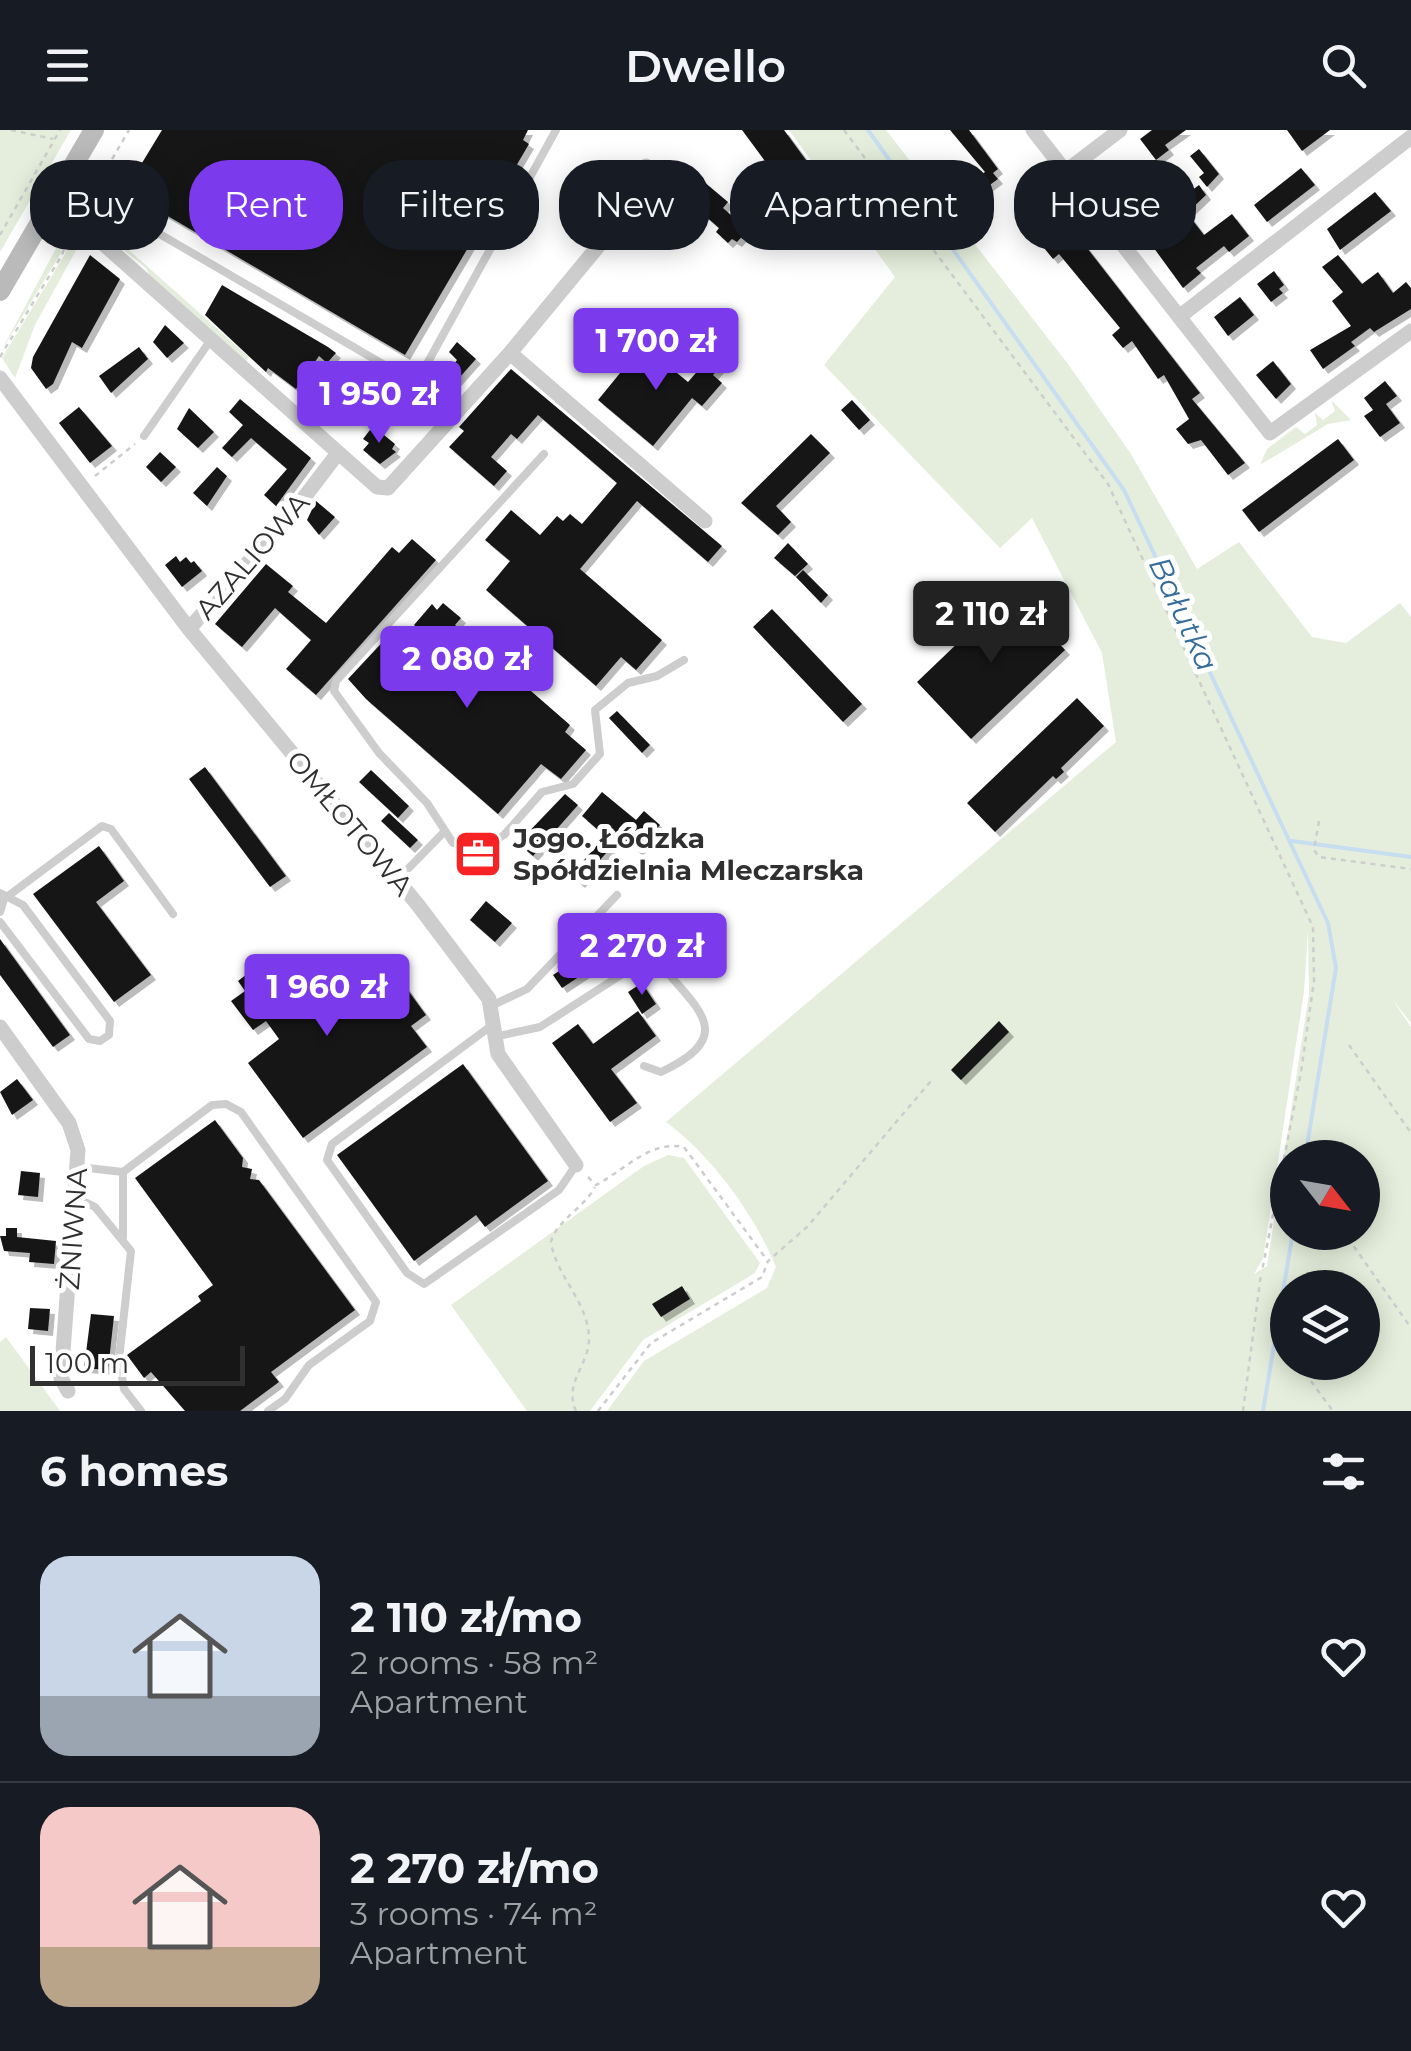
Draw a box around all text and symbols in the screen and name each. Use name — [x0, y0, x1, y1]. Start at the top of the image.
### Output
icon: menu — [40, 38, 95, 93]
text: Dwello — [625, 38, 786, 93]
icon: search — [1316, 38, 1371, 93]
chip: Buy — [30, 160, 169, 250]
chip: Rent — [189, 160, 343, 250]
chip: Filters — [363, 160, 539, 250]
chip: New — [559, 160, 710, 250]
chip: Apartment — [730, 160, 994, 250]
chip: House — [1014, 160, 1196, 250]
pin: 1 700 zł — [553, 308, 759, 393]
text: 1 700 zł — [595, 321, 717, 360]
pin: 1 950 zł — [276, 361, 482, 446]
text: 1 950 zł — [319, 374, 439, 413]
street label: AZALIOWA — [188, 485, 317, 626]
water label: Bałutka — [1141, 551, 1226, 677]
pin: 2 110 zł — [888, 581, 1094, 666]
text: 2 110 zł — [935, 594, 1047, 633]
pin: 2 080 zł — [364, 626, 570, 711]
text: 2 080 zł — [402, 639, 532, 678]
street label: OMŁOTOWA — [280, 744, 421, 903]
place label: Jogo. Łódzka Spółdzielnia Mleczarska — [512, 821, 864, 887]
office icon: Jogo. Łódzka Spółdzielnia Mleczarska — [452, 828, 504, 880]
pin: 2 270 zł — [539, 913, 745, 998]
text: 2 270 zł — [580, 926, 704, 965]
pin: 1 960 zł — [224, 954, 430, 1039]
text: 1 960 zł — [267, 967, 388, 1006]
north arrow — [1270, 1140, 1380, 1250]
map controls — [1270, 1140, 1380, 1380]
street label: ŻNIWNA — [52, 1166, 94, 1291]
button: layers — [1270, 1270, 1380, 1380]
scale bar — [30, 1341, 245, 1386]
text: 100 m — [45, 1346, 129, 1380]
icon: filters — [1316, 1444, 1371, 1499]
text: 6 homes — [40, 1445, 228, 1497]
text: 2 110 zł/mo — [350, 1591, 582, 1643]
icon: home — [120, 1596, 240, 1716]
icon: heart — [1316, 1629, 1371, 1684]
text: 2 rooms · 58 m² — [350, 1643, 598, 1682]
text: Apartment — [350, 1682, 528, 1721]
text: 2 270 zł/mo — [350, 1842, 599, 1894]
icon: home — [120, 1847, 240, 1967]
icon: heart — [1316, 1880, 1371, 1935]
text: 3 rooms · 74 m² — [350, 1894, 597, 1933]
text: Apartment — [350, 1933, 528, 1972]

